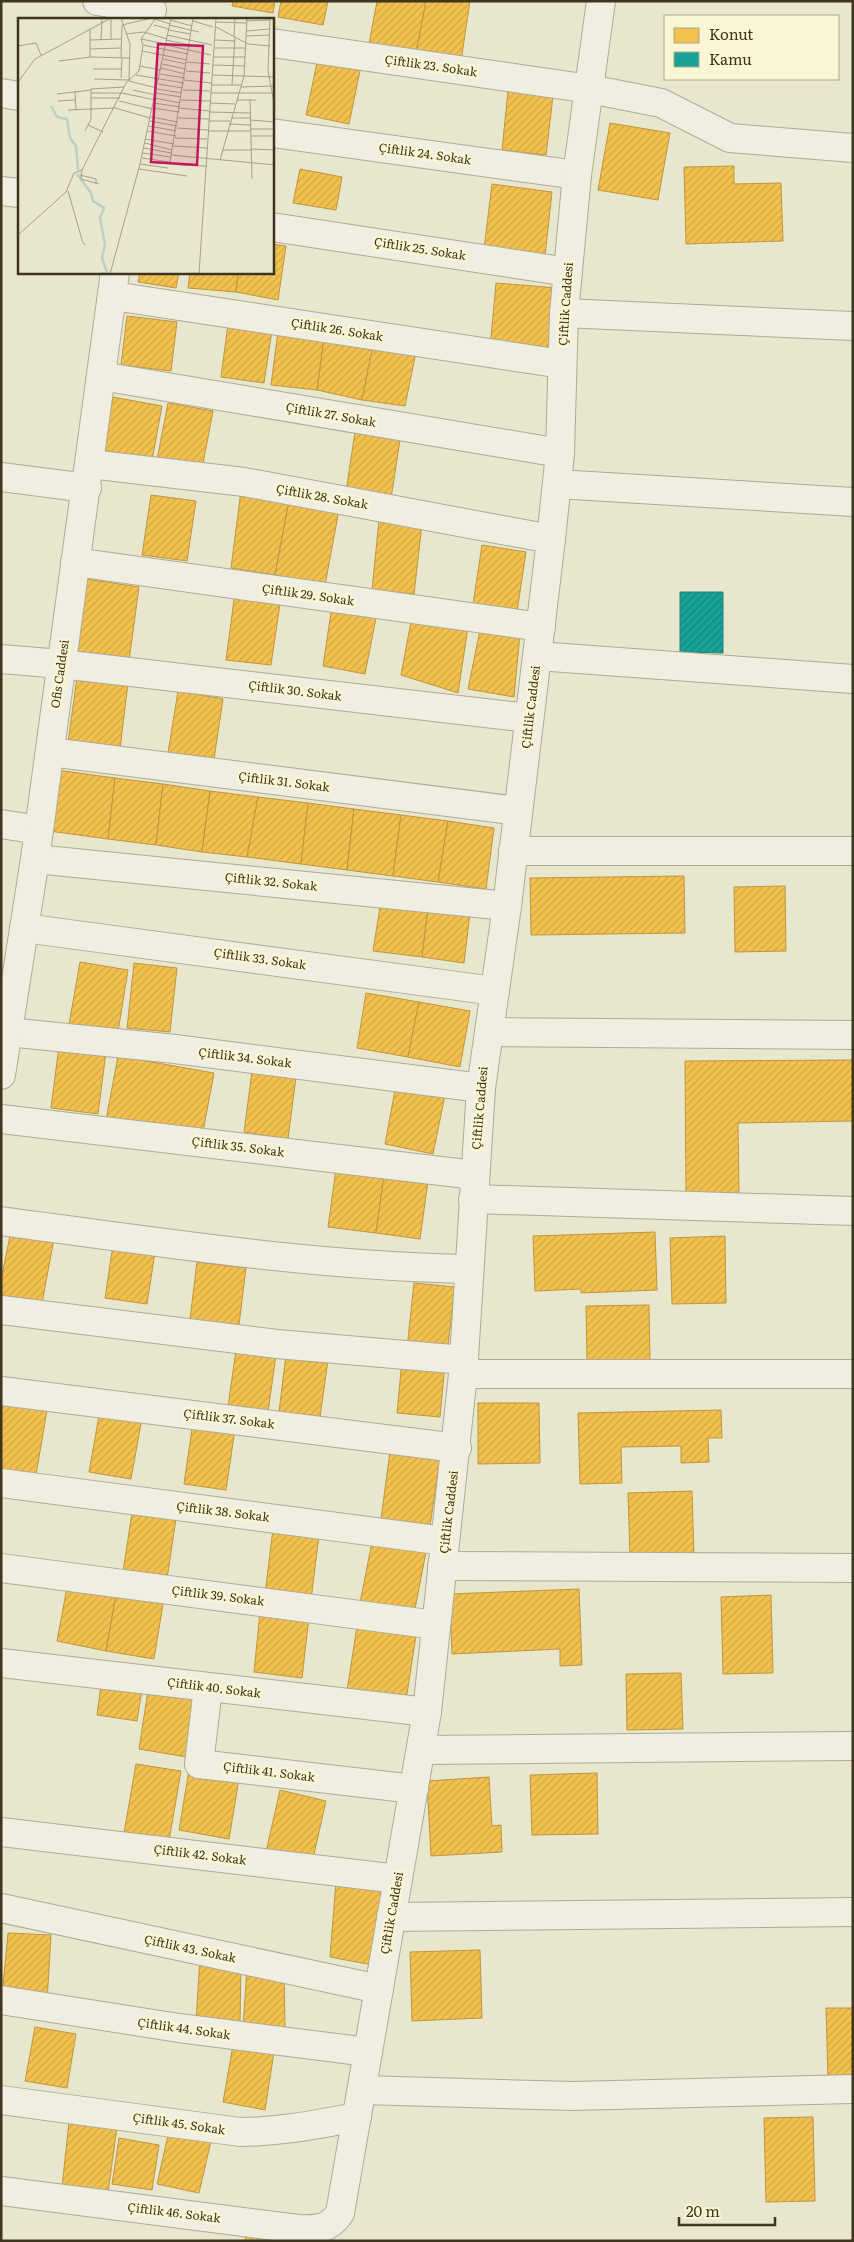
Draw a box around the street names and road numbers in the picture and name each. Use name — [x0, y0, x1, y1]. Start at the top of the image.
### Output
street label: Çiftlik 23. Sokak — [384, 50, 479, 80]
street label: Çiftlik 24. Sokak — [378, 138, 473, 169]
street label: Çiftlik 25. Sokak — [373, 232, 468, 264]
street label: Çiftlik Caddesi — [553, 262, 577, 346]
street label: Çiftlik 26. Sokak — [290, 313, 385, 345]
street label: Çiftlik 27. Sokak — [285, 397, 378, 431]
street label: Çiftlik 28. Sokak — [275, 479, 370, 513]
street label: Çiftlik 29. Sokak — [261, 579, 356, 609]
street label: Ofis Caddesi — [45, 638, 73, 709]
street label: Çiftlik Caddesi — [516, 664, 544, 749]
street label: Çiftlik 30. Sokak — [247, 675, 344, 705]
street label: Çiftlik 31. Sokak — [237, 766, 331, 796]
street label: Çiftlik 32. Sokak — [224, 867, 319, 895]
street label: Çiftlik 33. Sokak — [213, 943, 308, 973]
street label: Çiftlik 34. Sokak — [198, 1042, 293, 1072]
street label: Çiftlik Caddesi — [466, 1066, 492, 1150]
street label: Çiftlik 35. Sokak — [191, 1131, 286, 1161]
street label: Çiftlik 37. Sokak — [183, 1403, 276, 1433]
street label: Çiftlik Caddesi — [434, 1469, 462, 1554]
street label: Çiftlik 38. Sokak — [176, 1496, 271, 1526]
street label: Çiftlik 39. Sokak — [171, 1580, 266, 1610]
street label: Çiftlik 40. Sokak — [166, 1672, 263, 1702]
street label: Çiftlik 41. Sokak — [222, 1756, 317, 1786]
street label: Çiftlik 42. Sokak — [153, 1839, 248, 1869]
street label: Çiftlik Caddesi — [375, 1870, 407, 1956]
street label: Çiftlik 43. Sokak — [143, 1929, 239, 1967]
street label: Çiftlik 44. Sokak — [136, 2013, 232, 2044]
street label: Çiftlik 45. Sokak — [132, 2108, 227, 2139]
street label: Çiftlik 46. Sokak — [127, 2197, 222, 2227]

